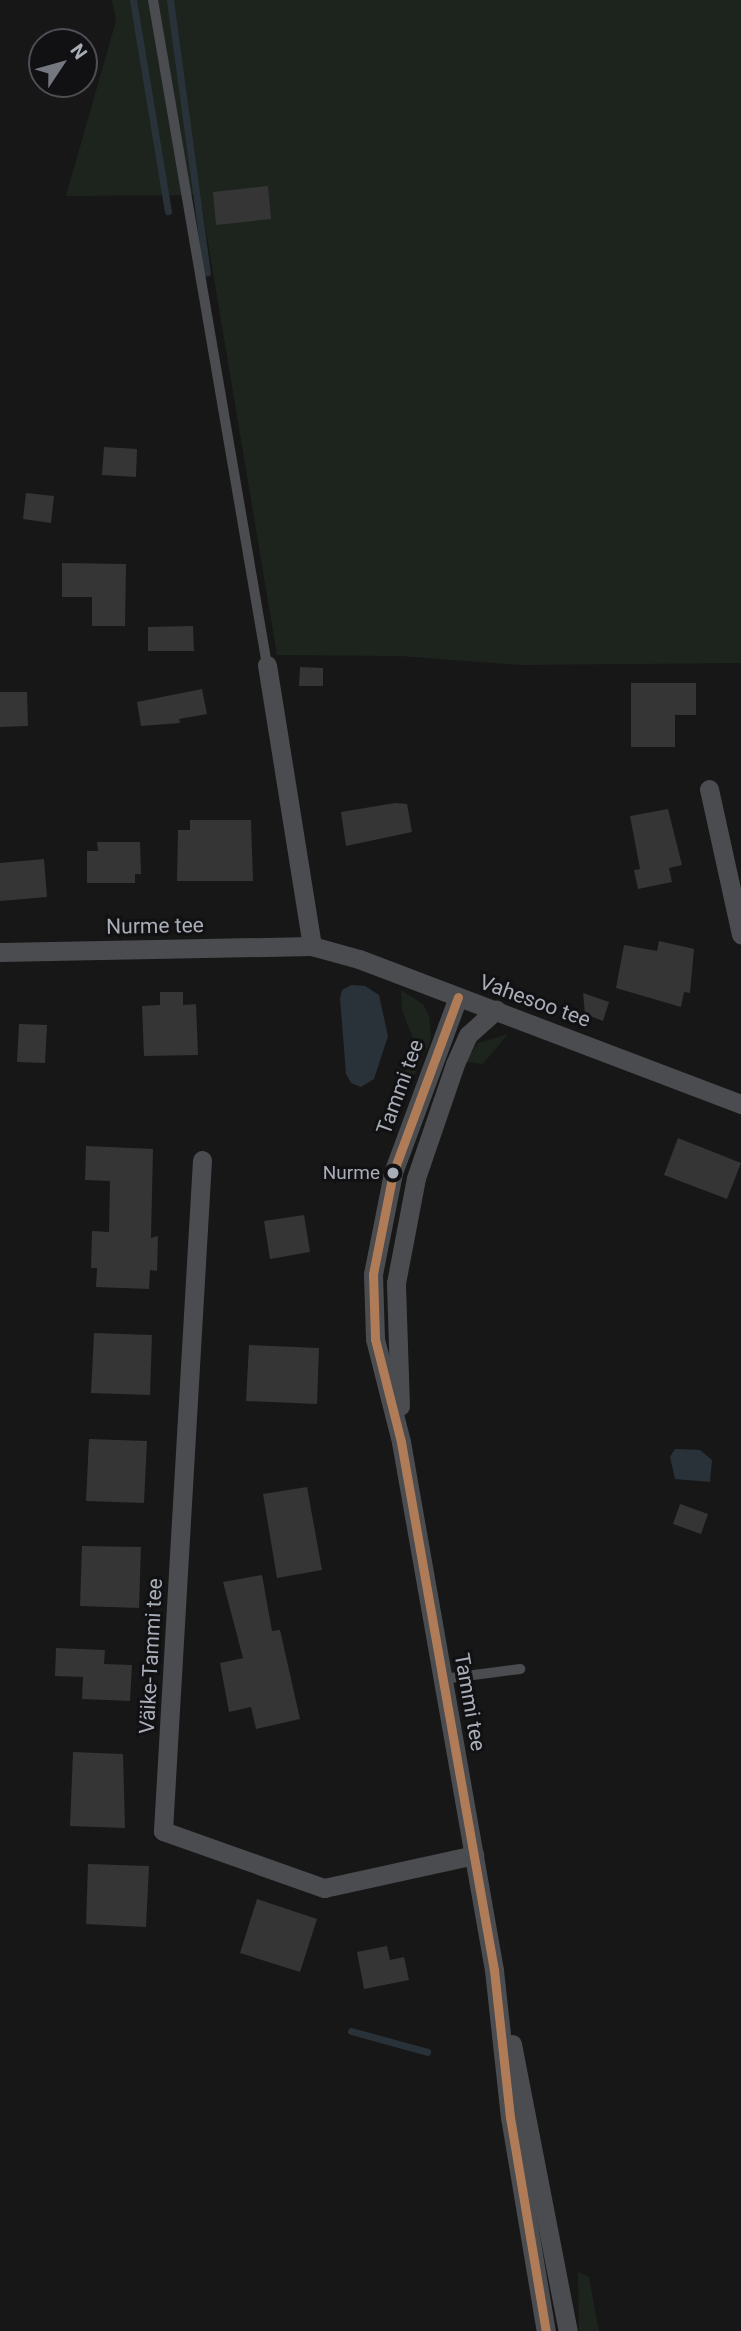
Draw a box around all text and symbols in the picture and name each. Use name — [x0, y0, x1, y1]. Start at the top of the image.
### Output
north arrow — [28, 28, 98, 98]
text: N — [66, 39, 92, 64]
street label: Nurme tee — [106, 913, 204, 939]
street label: Vahesoo tee — [476, 969, 594, 1033]
street label: Tammi tee — [371, 1036, 429, 1138]
place label: Nurme — [323, 1162, 380, 1184]
marker: Nurme — [386, 1166, 400, 1180]
street label: Väike-Tammi tee — [134, 1578, 168, 1734]
street label: Tammi tee — [449, 1651, 491, 1753]

